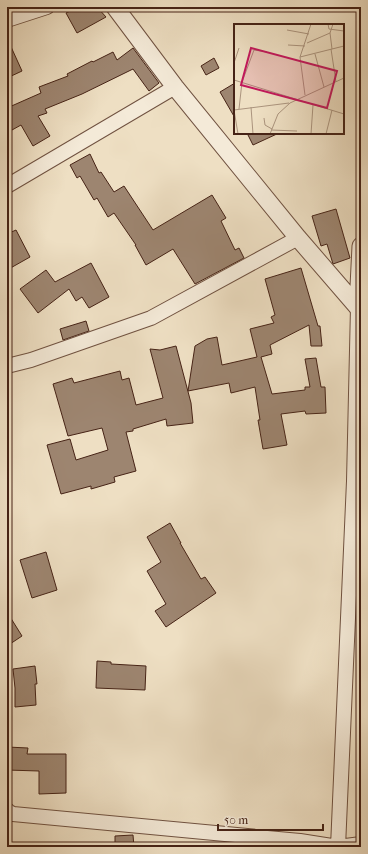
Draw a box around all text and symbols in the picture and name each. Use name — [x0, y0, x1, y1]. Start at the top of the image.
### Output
inset map — [234, 24, 344, 134]
scale bar — [218, 806, 323, 832]
text: 50 m — [224, 813, 248, 827]

